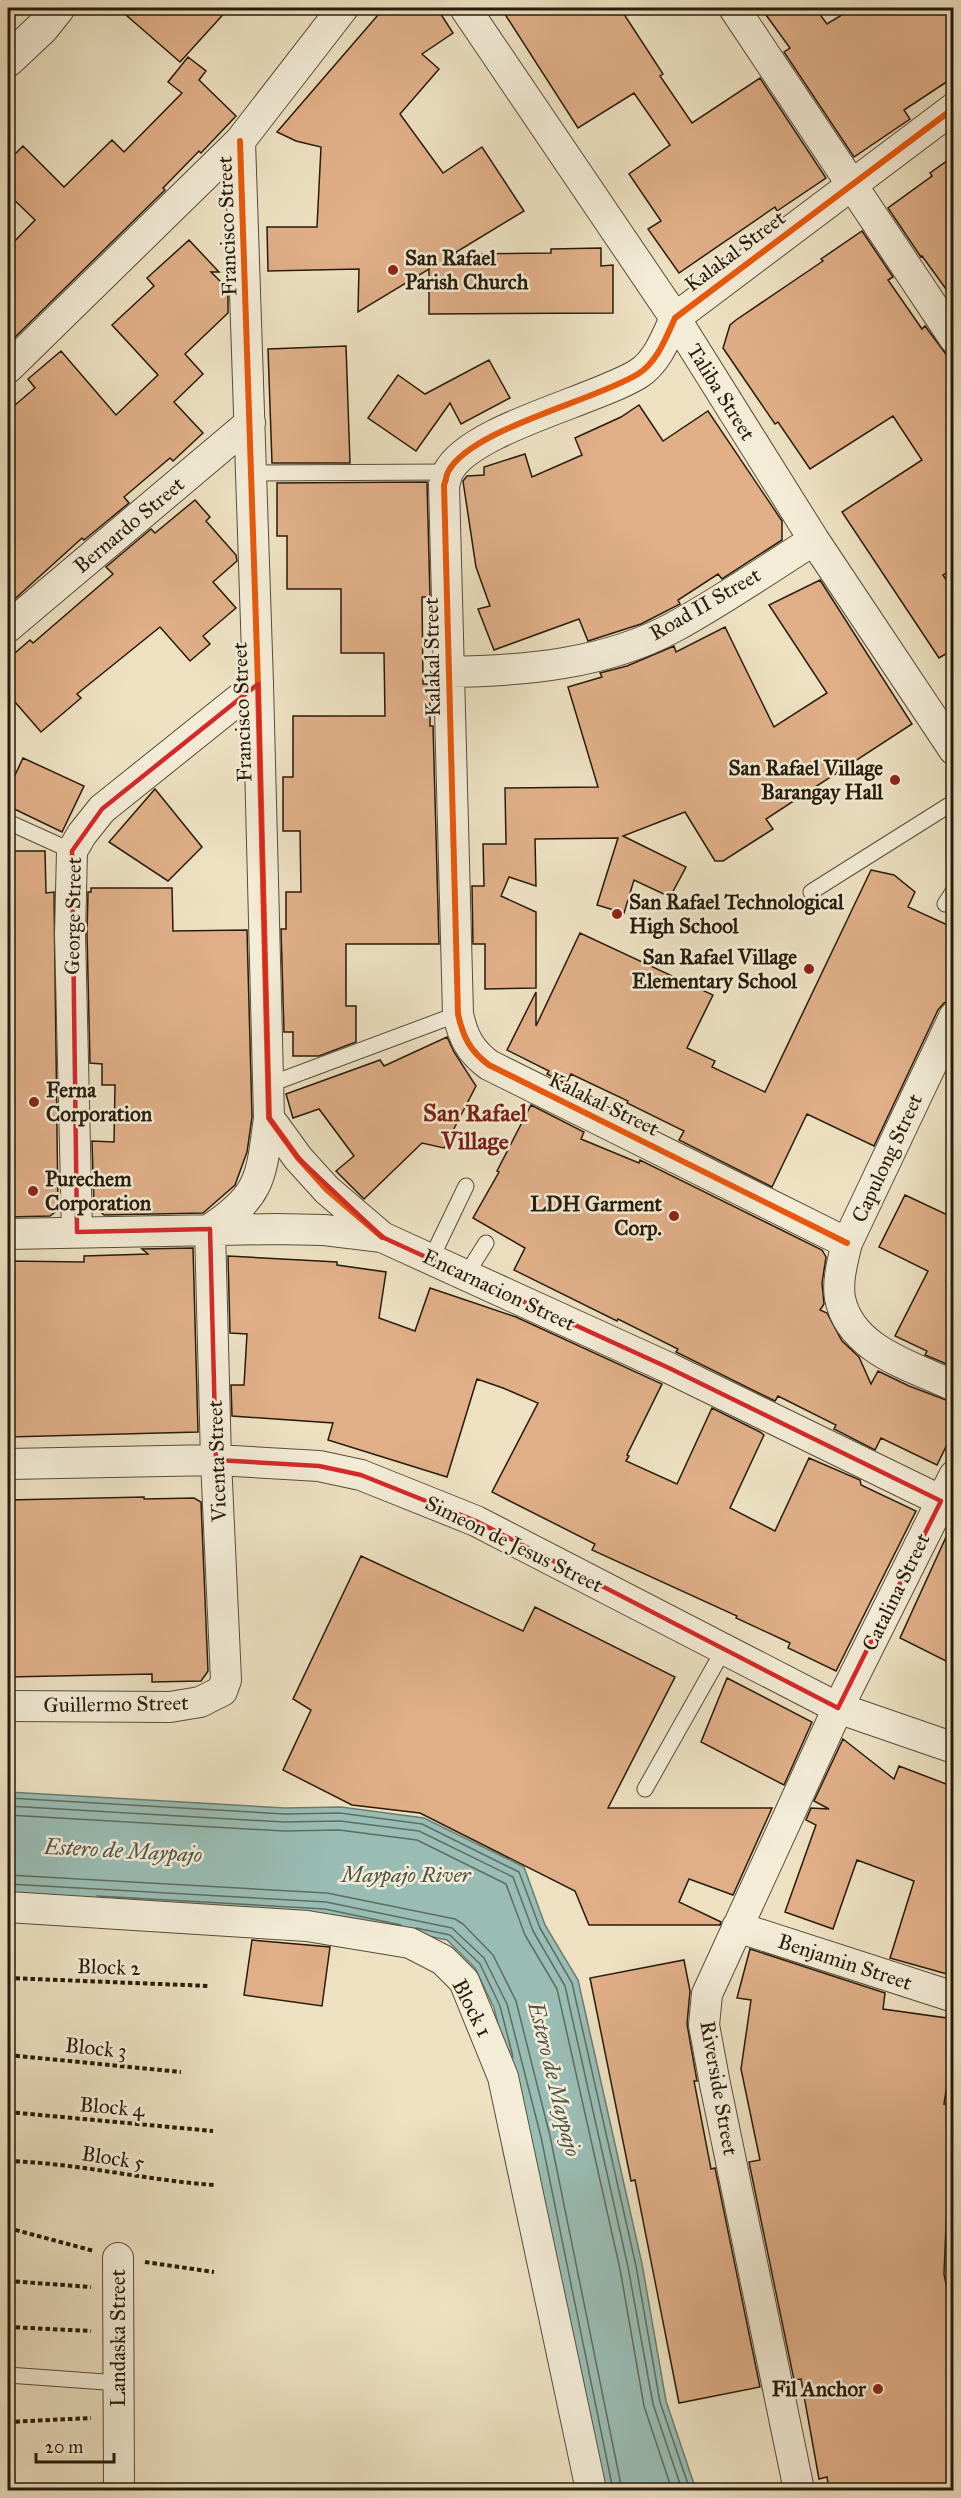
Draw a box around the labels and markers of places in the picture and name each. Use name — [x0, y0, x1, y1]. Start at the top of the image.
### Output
place label: San Rafael Parish Church — [405, 245, 529, 295]
marker: San Rafael Parish Church — [386, 263, 400, 277]
place label: San Rafael Village Barangay Hall — [728, 755, 884, 805]
marker: San Rafael Village Barangay Hall — [888, 773, 902, 787]
place label: San Rafael Technological High School — [629, 889, 845, 939]
marker: San Rafael Technological High School — [610, 907, 624, 921]
place label: San Rafael Village Elementary School — [632, 944, 798, 994]
marker: San Rafael Village Elementary School — [802, 962, 816, 976]
place label: Ferna Corporation — [46, 1077, 153, 1127]
marker: Ferna Corporation — [27, 1095, 41, 1109]
place label: Purechem Corporation — [45, 1166, 152, 1216]
marker: Purechem Corporation — [26, 1184, 40, 1198]
place label: LDH Garment Corp. — [530, 1191, 663, 1241]
marker: LDH Garment Corp. — [667, 1209, 681, 1223]
place label: Fil Anchor — [772, 2376, 867, 2402]
marker: Fil Anchor — [871, 2382, 885, 2396]

